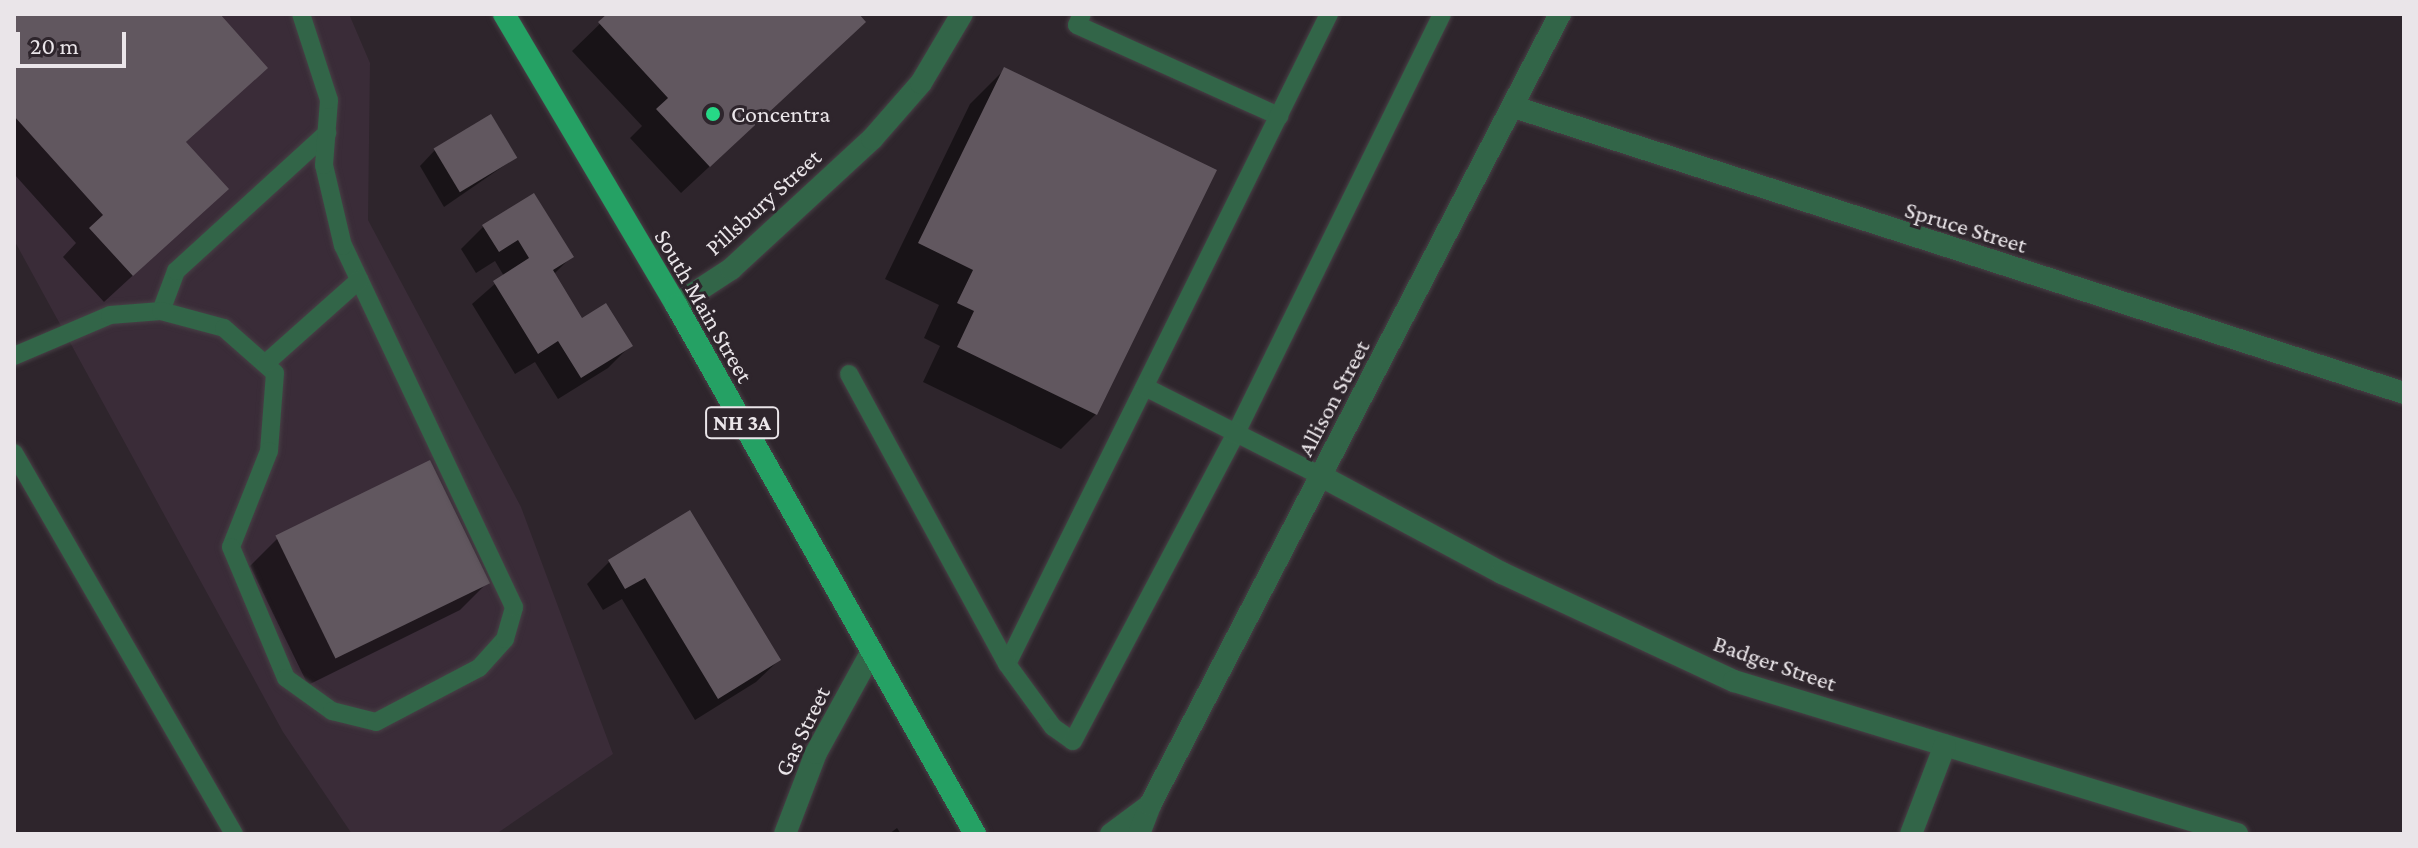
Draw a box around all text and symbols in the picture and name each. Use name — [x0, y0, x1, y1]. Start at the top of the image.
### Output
scale bar — [20, 16, 130, 66]
text: 20 m — [30, 32, 79, 59]
place label: Concentra — [731, 100, 830, 128]
marker: Concentra — [702, 103, 724, 125]
street label: Pillsbury Street — [699, 143, 827, 261]
street label: Spruce Street — [1901, 195, 2031, 259]
street label: South Main Street — [648, 224, 760, 388]
street label: Allison Street — [1290, 335, 1376, 461]
road number: NH 3A — [704, 405, 780, 441]
street label: Badger Street — [1710, 629, 1840, 697]
street label: Gas Street — [768, 681, 836, 781]

